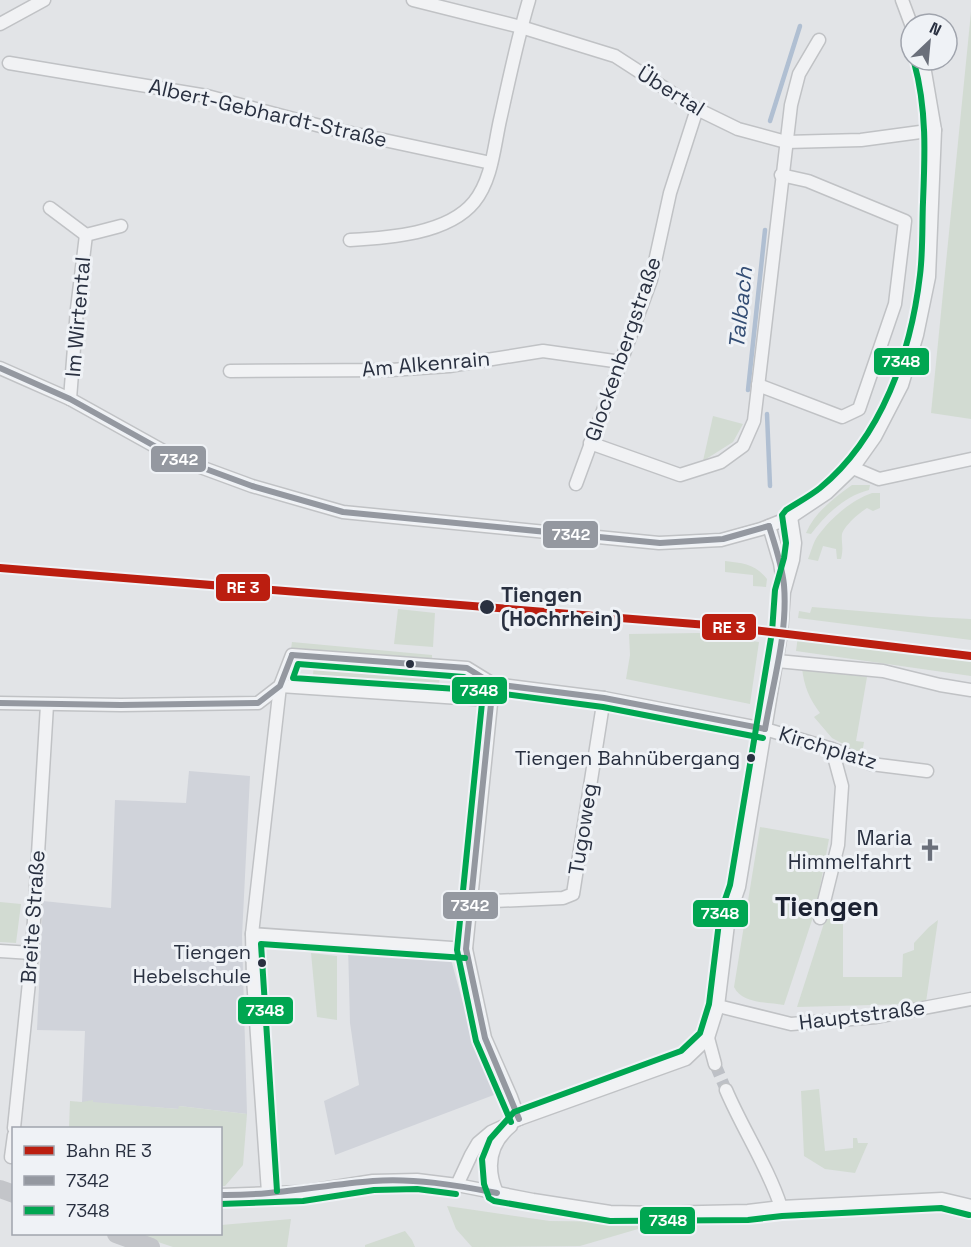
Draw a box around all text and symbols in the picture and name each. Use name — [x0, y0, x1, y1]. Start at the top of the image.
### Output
north arrow — [899, 12, 959, 72]
text: N — [926, 17, 945, 41]
street label: Übertal — [632, 59, 710, 122]
street label: Albert-Gebhardt-Straße — [146, 72, 390, 153]
street label: Glockenbergstraße — [578, 253, 667, 445]
street label: Im Wirtental — [59, 256, 96, 378]
water label: Talbach — [722, 265, 758, 350]
street label: Am Alkenrain — [361, 344, 491, 383]
line badge: 7348 — [873, 347, 930, 376]
text: 7348 — [882, 351, 921, 372]
line badge: 7342 — [150, 445, 207, 473]
text: 7342 — [160, 449, 198, 470]
line badge: 7342 — [542, 520, 599, 549]
text: 7342 — [552, 524, 590, 545]
line badge: RE 3 — [215, 573, 271, 602]
text: RE 3 — [227, 577, 260, 598]
place label: Tiengen (Hochrhein) — [501, 581, 621, 632]
marker: Tiengen (Hochrhein) — [478, 598, 496, 616]
line badge: RE 3 — [701, 613, 757, 641]
text: RE 3 — [713, 617, 746, 638]
unlabelled marker — [404, 658, 416, 670]
line badge: 7348 — [451, 676, 508, 705]
text: 7348 — [460, 680, 499, 701]
street label: Kirchplatz — [776, 720, 881, 775]
place label: Tiengen Bahnübergang — [515, 745, 740, 771]
marker: Tiengen Bahnübergang — [745, 752, 757, 764]
street label: Tugoweg — [562, 781, 603, 877]
place label: Maria Himmelfahrt — [788, 824, 912, 875]
church icon: Maria Himmelfahrt — [917, 837, 943, 863]
street label: Breite Straße — [14, 849, 51, 985]
district label: Tiengen — [775, 889, 879, 924]
line badge: 7342 — [442, 891, 499, 920]
text: 7342 — [451, 895, 489, 916]
line badge: 7348 — [692, 899, 749, 928]
text: 7348 — [701, 903, 740, 924]
place label: Tiengen Hebelschule — [133, 939, 251, 989]
marker: Tiengen Hebelschule — [256, 957, 268, 969]
street label: Hauptstraße — [797, 993, 927, 1036]
line badge: 7348 — [237, 996, 294, 1025]
text: 7348 — [246, 1000, 285, 1021]
legend — [12, 1127, 222, 1235]
text: Bahn RE 3 — [66, 1139, 152, 1162]
text: 7342 — [66, 1169, 109, 1192]
text: 7348 — [66, 1199, 110, 1222]
line badge: 7348 — [639, 1206, 696, 1235]
text: 7348 — [649, 1210, 688, 1231]

